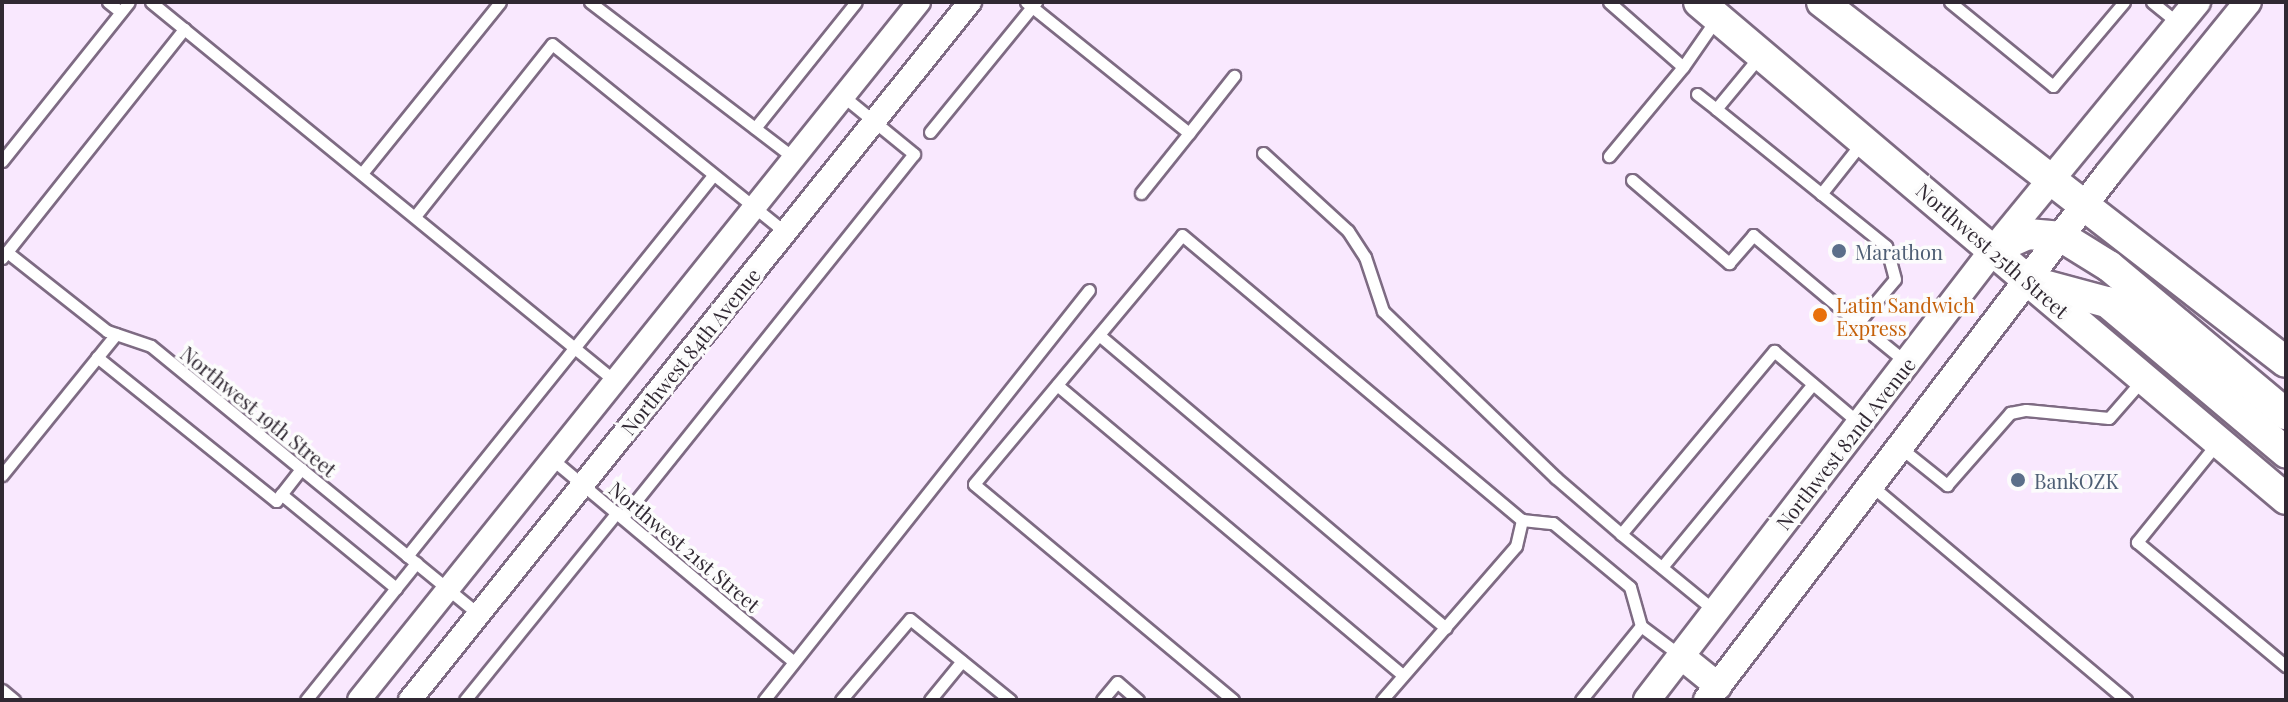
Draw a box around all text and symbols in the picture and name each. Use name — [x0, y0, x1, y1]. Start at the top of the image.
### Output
street label: Northwest 25th Street — [1912, 177, 2074, 323]
place label: Marathon — [1855, 239, 1943, 263]
marker: Marathon — [1830, 242, 1848, 260]
street label: Northwest 84th Avenue — [615, 262, 765, 440]
place label: Latin Sandwich Express — [1836, 292, 1975, 339]
marker: Latin Sandwich Express — [1811, 306, 1829, 324]
street label: Northwest 19th Street — [176, 341, 342, 481]
street label: Northwest 82nd Avenue — [1770, 352, 1920, 534]
place label: BankOZK — [2034, 468, 2119, 492]
marker: BankOZK — [2009, 471, 2027, 489]
street label: Northwest 21st Street — [604, 476, 766, 616]

